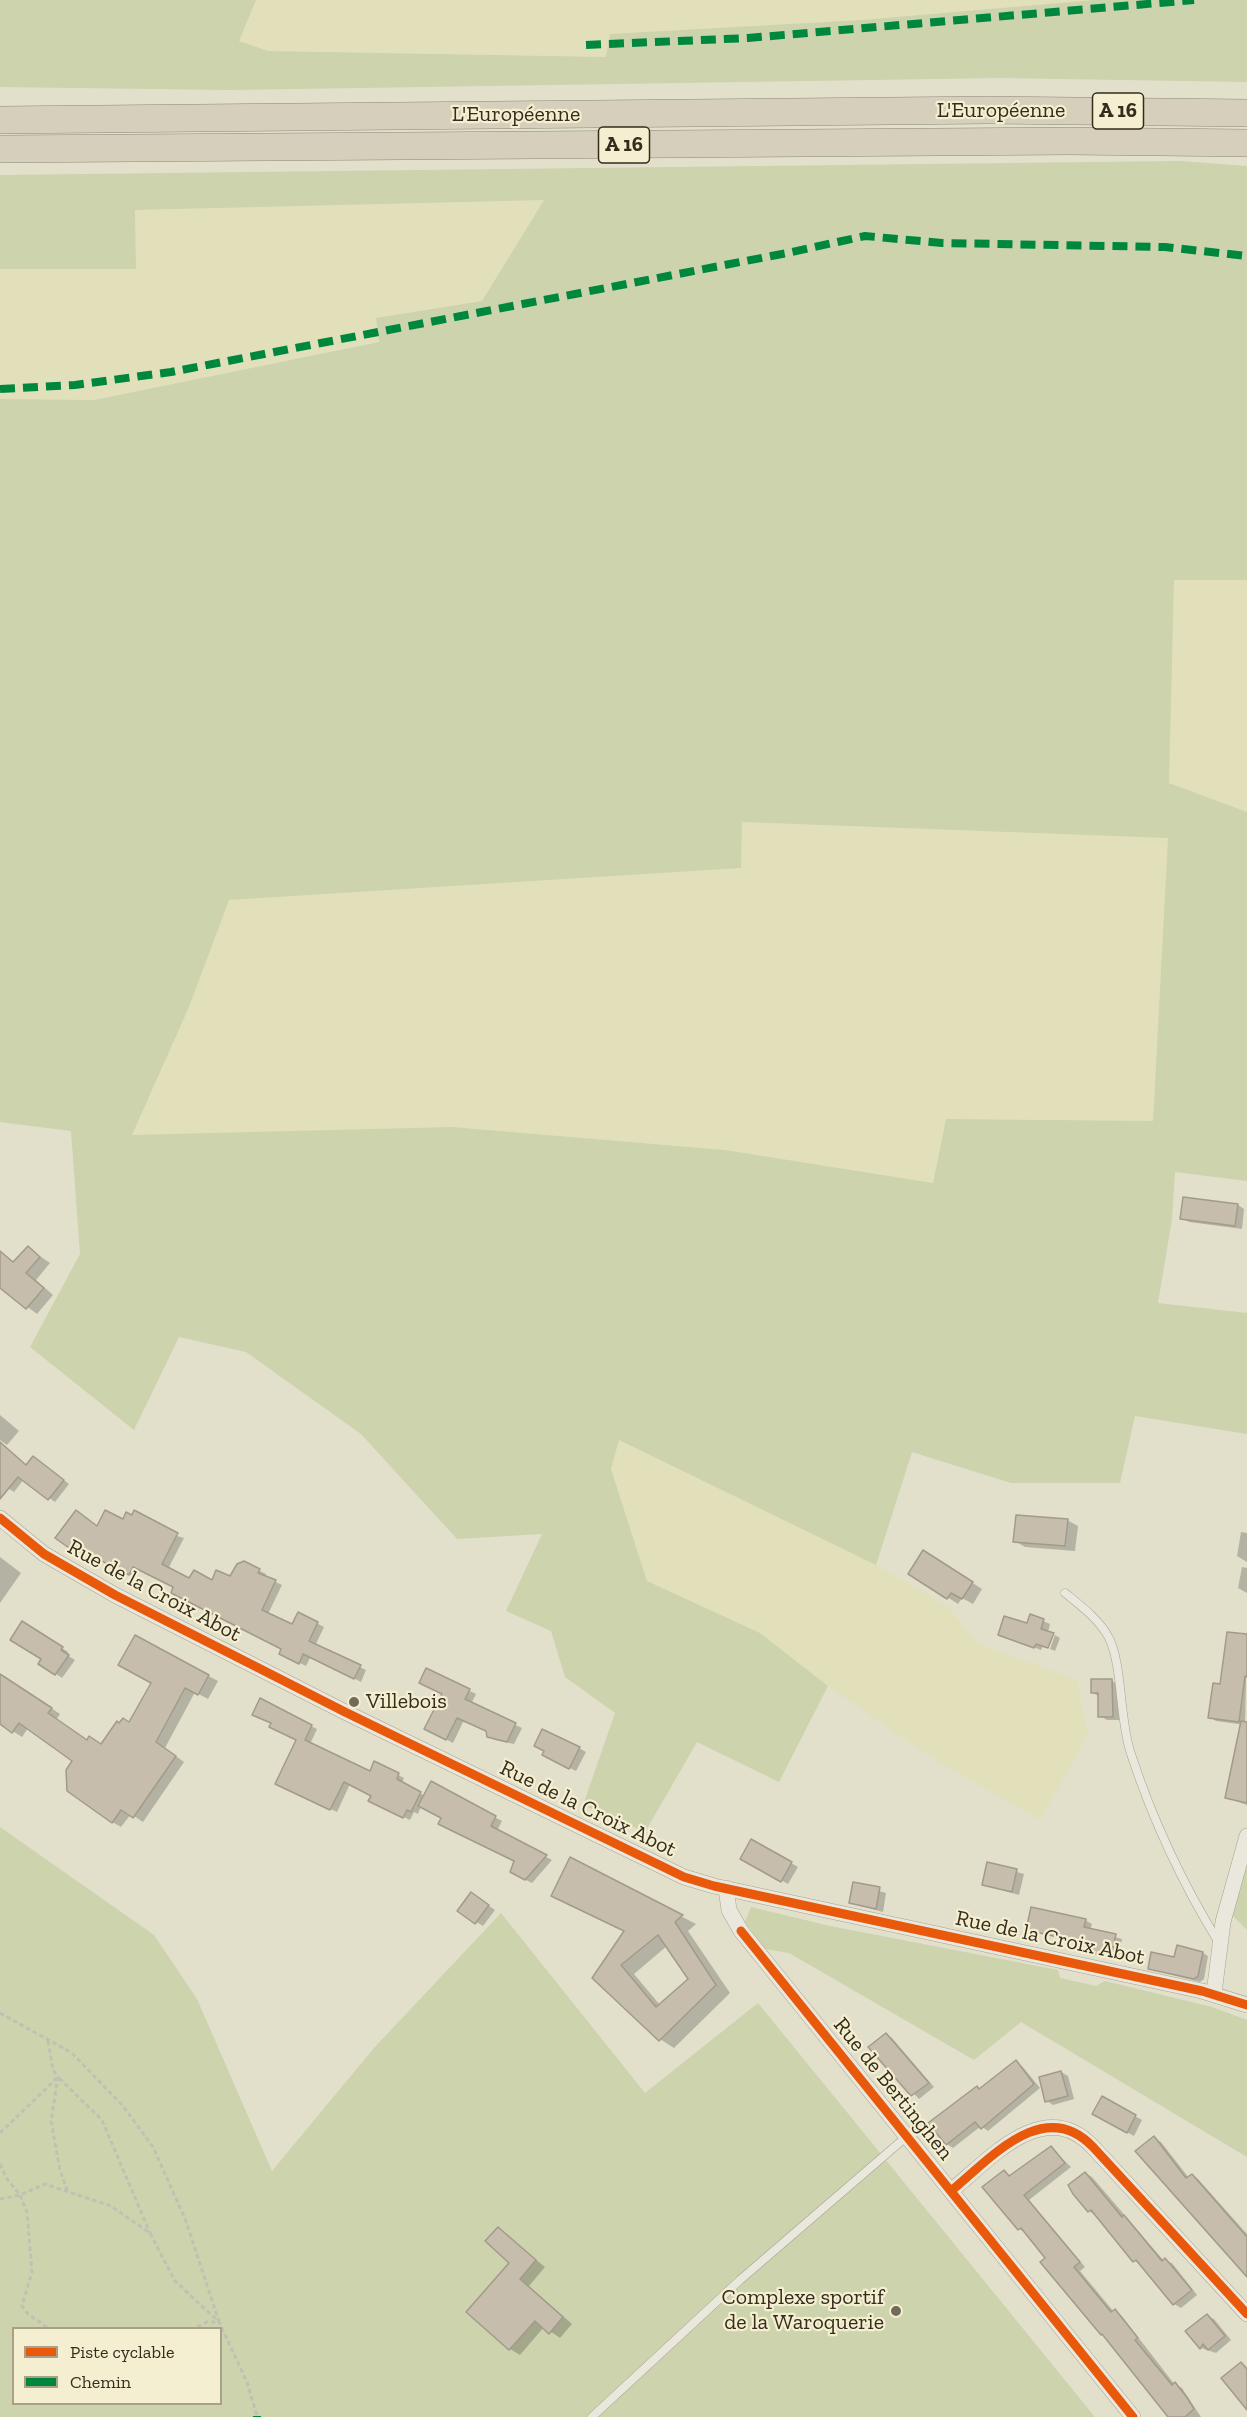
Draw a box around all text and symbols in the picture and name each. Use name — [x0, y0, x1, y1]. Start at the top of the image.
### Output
road number: A 16 — [1092, 93, 1144, 129]
street label: L'Européenne — [937, 98, 1065, 124]
street label: L'Européenne — [452, 102, 580, 128]
road number: A 16 — [598, 127, 650, 163]
street label: Rue de la Croix Abot — [63, 1534, 245, 1648]
place label: Villebois — [366, 1689, 447, 1715]
marker: Villebois — [347, 1695, 361, 1709]
street label: Rue de la Croix Abot — [496, 1755, 680, 1863]
street label: Rue de la Croix Abot — [953, 1905, 1147, 1971]
street label: Rue de Bertinghen — [827, 2012, 959, 2166]
place label: Complexe sportif de la Waroquerie — [722, 2285, 884, 2336]
marker: Complexe sportif de la Waroquerie — [889, 2304, 903, 2318]
legend — [12, 2327, 222, 2405]
text: Piste cyclable — [70, 2341, 174, 2363]
text: Chemin — [70, 2371, 131, 2393]

